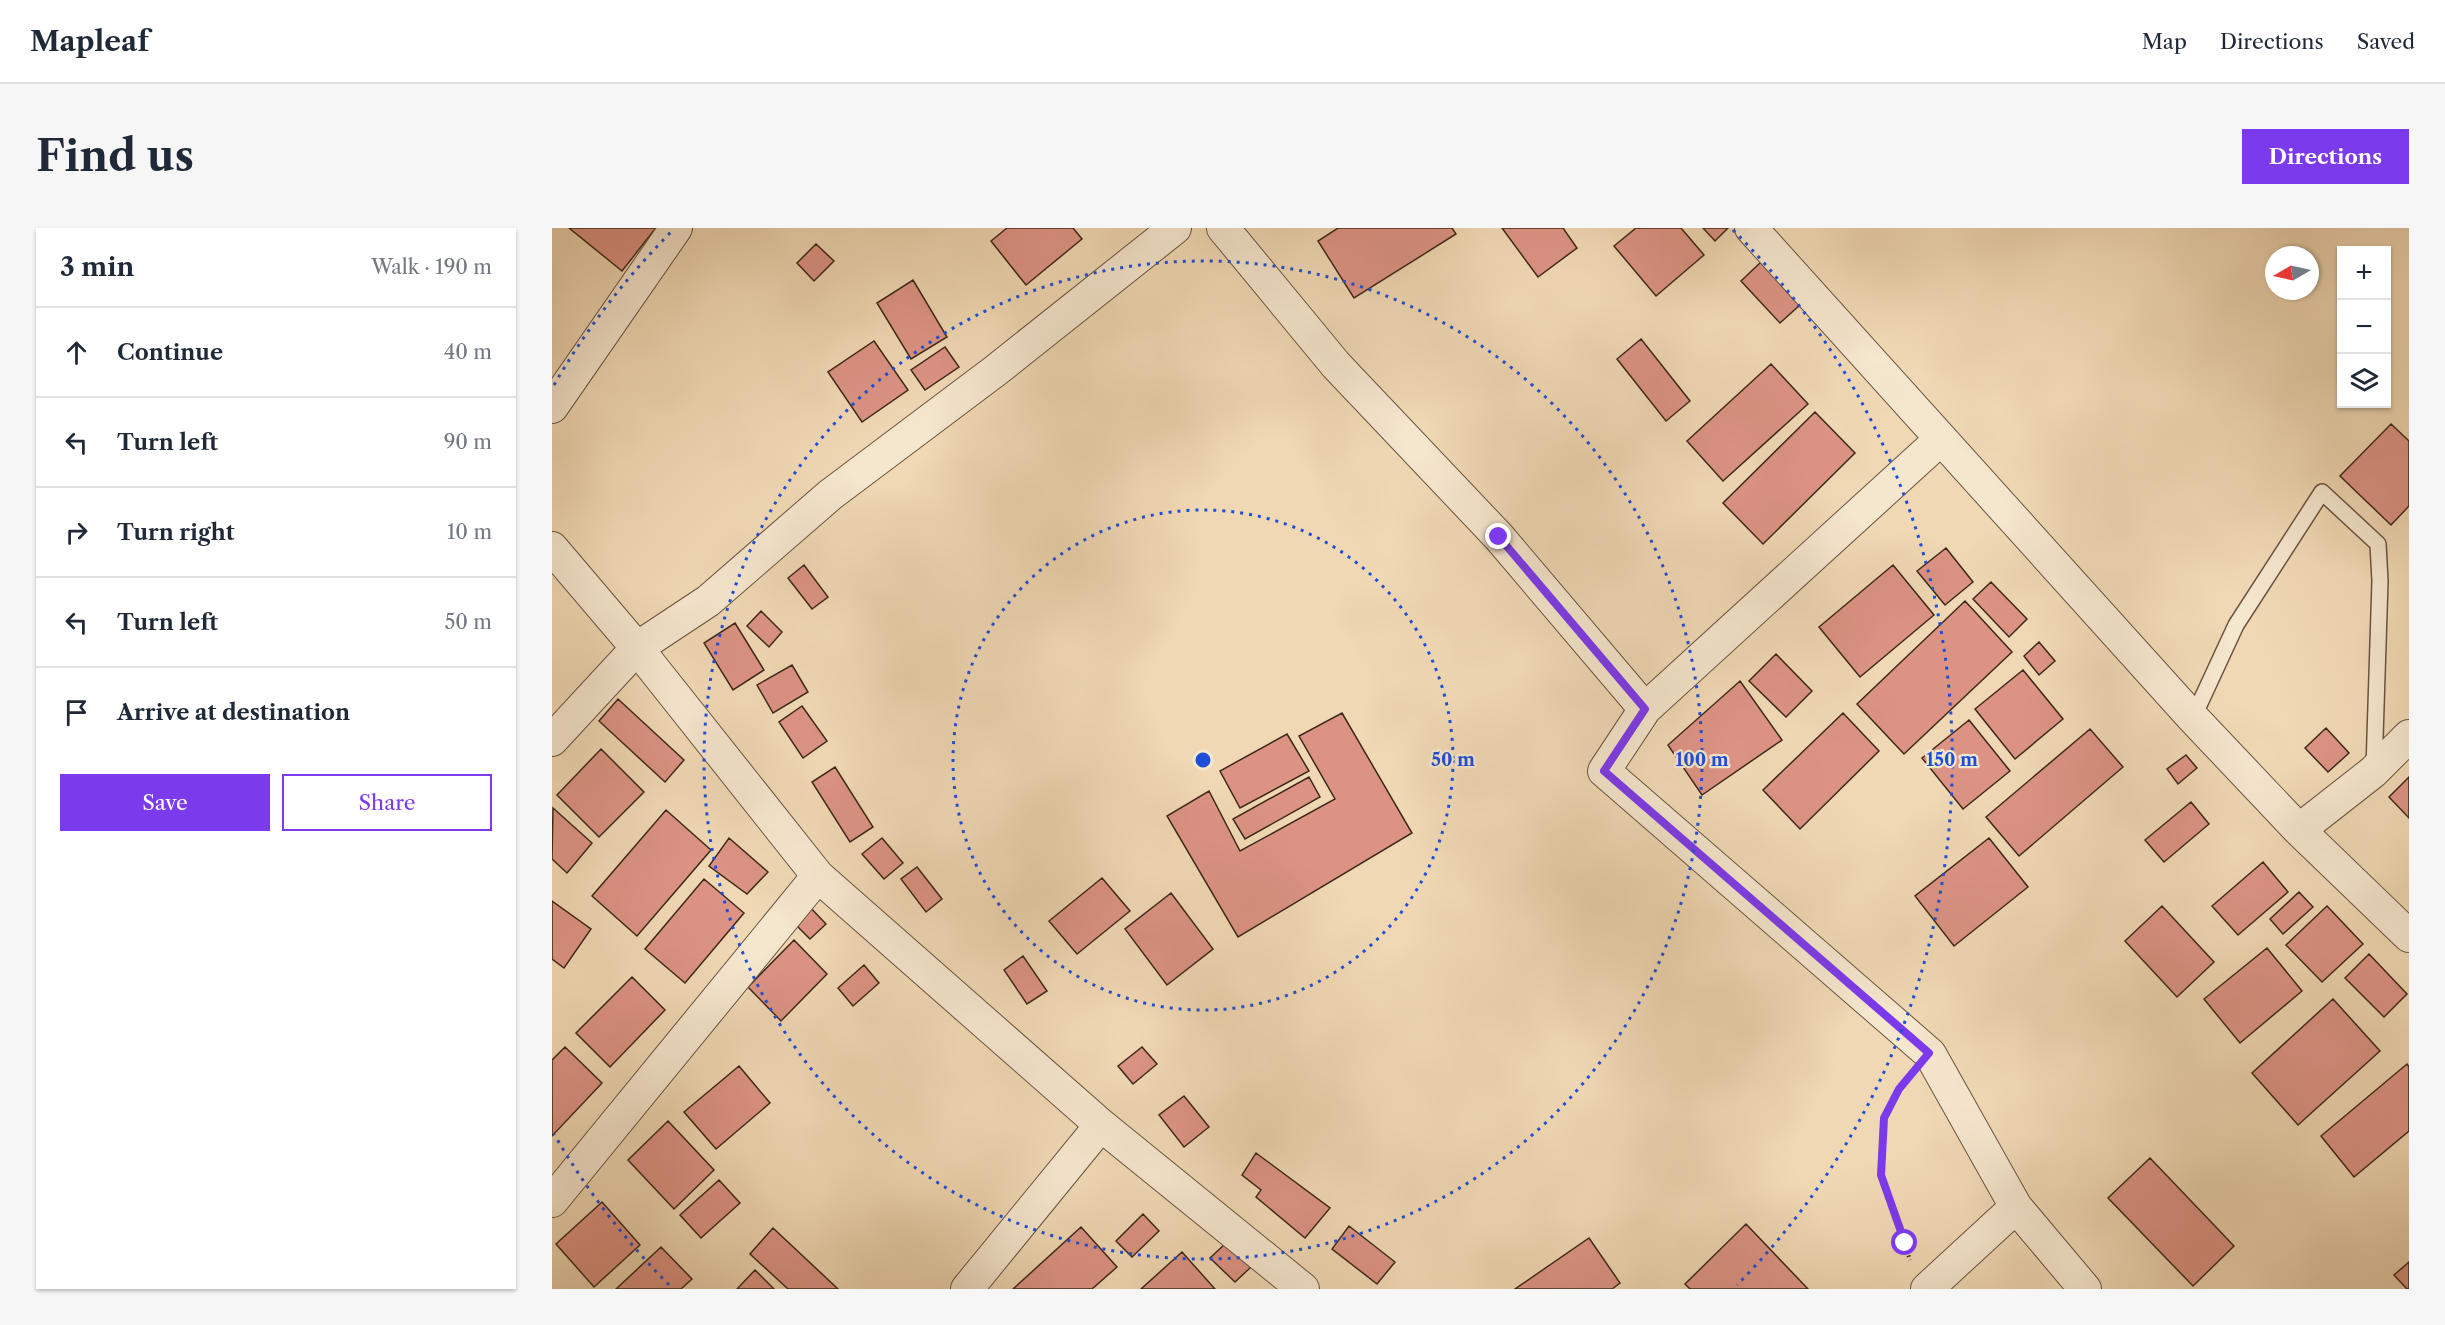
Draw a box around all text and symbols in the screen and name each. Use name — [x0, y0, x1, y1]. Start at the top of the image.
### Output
text: Mapleaf — [30, 24, 149, 58]
text: Map — [2142, 29, 2187, 54]
text: Directions — [2220, 29, 2324, 54]
text: Saved — [2357, 29, 2415, 54]
button: Directions — [2242, 129, 2409, 184]
text: Find us — [36, 130, 194, 182]
north arrow — [2265, 246, 2319, 300]
map controls — [2337, 246, 2391, 408]
button: + — [2337, 246, 2391, 300]
text: 3 min — [60, 251, 134, 283]
text: Walk · 190 m — [371, 255, 492, 279]
button: − — [2337, 300, 2391, 354]
icon: ahead — [60, 336, 93, 369]
text: Continue — [117, 339, 223, 366]
text: 40 m — [444, 340, 492, 364]
button: layers — [2337, 354, 2391, 408]
icon: left — [60, 426, 93, 459]
text: Turn left — [117, 429, 218, 456]
text: 90 m — [444, 430, 492, 454]
icon: right — [60, 516, 93, 549]
text: Turn right — [117, 519, 235, 546]
text: 10 m — [447, 520, 492, 544]
route end — [1485, 523, 1511, 549]
icon: left — [60, 606, 93, 639]
text: Turn left — [117, 609, 218, 636]
text: 50 m — [445, 610, 492, 634]
icon: arrive — [60, 696, 93, 729]
text: Arrive at destination — [117, 699, 350, 726]
text: 50 m — [1431, 749, 1475, 771]
text: 100 m — [1675, 749, 1729, 771]
text: 150 m — [1926, 749, 1978, 771]
centre of rings — [1193, 750, 1213, 770]
button: Save — [60, 774, 270, 831]
button: Share — [282, 774, 492, 831]
route start — [1891, 1229, 1917, 1255]

